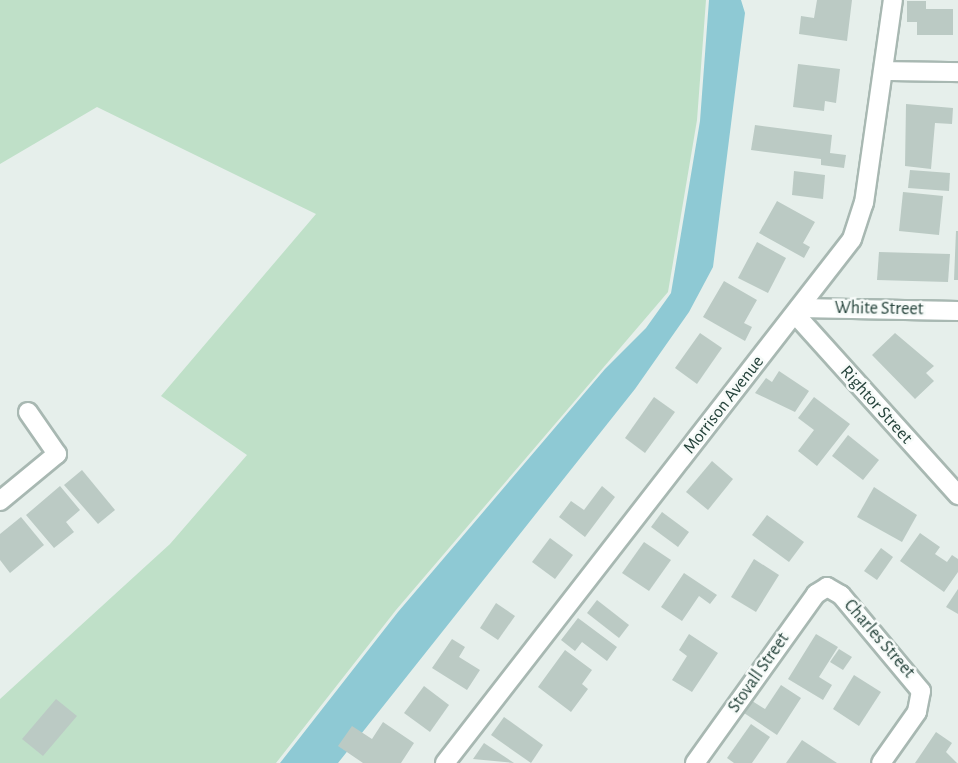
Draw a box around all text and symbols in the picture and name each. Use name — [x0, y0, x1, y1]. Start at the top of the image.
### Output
street label: White Street — [834, 297, 924, 321]
street label: Morrison Avenue — [679, 352, 769, 458]
street label: Rightor Street — [835, 361, 917, 449]
street label: Charles Street — [839, 595, 919, 683]
street label: Stovall Street — [724, 629, 794, 717]

